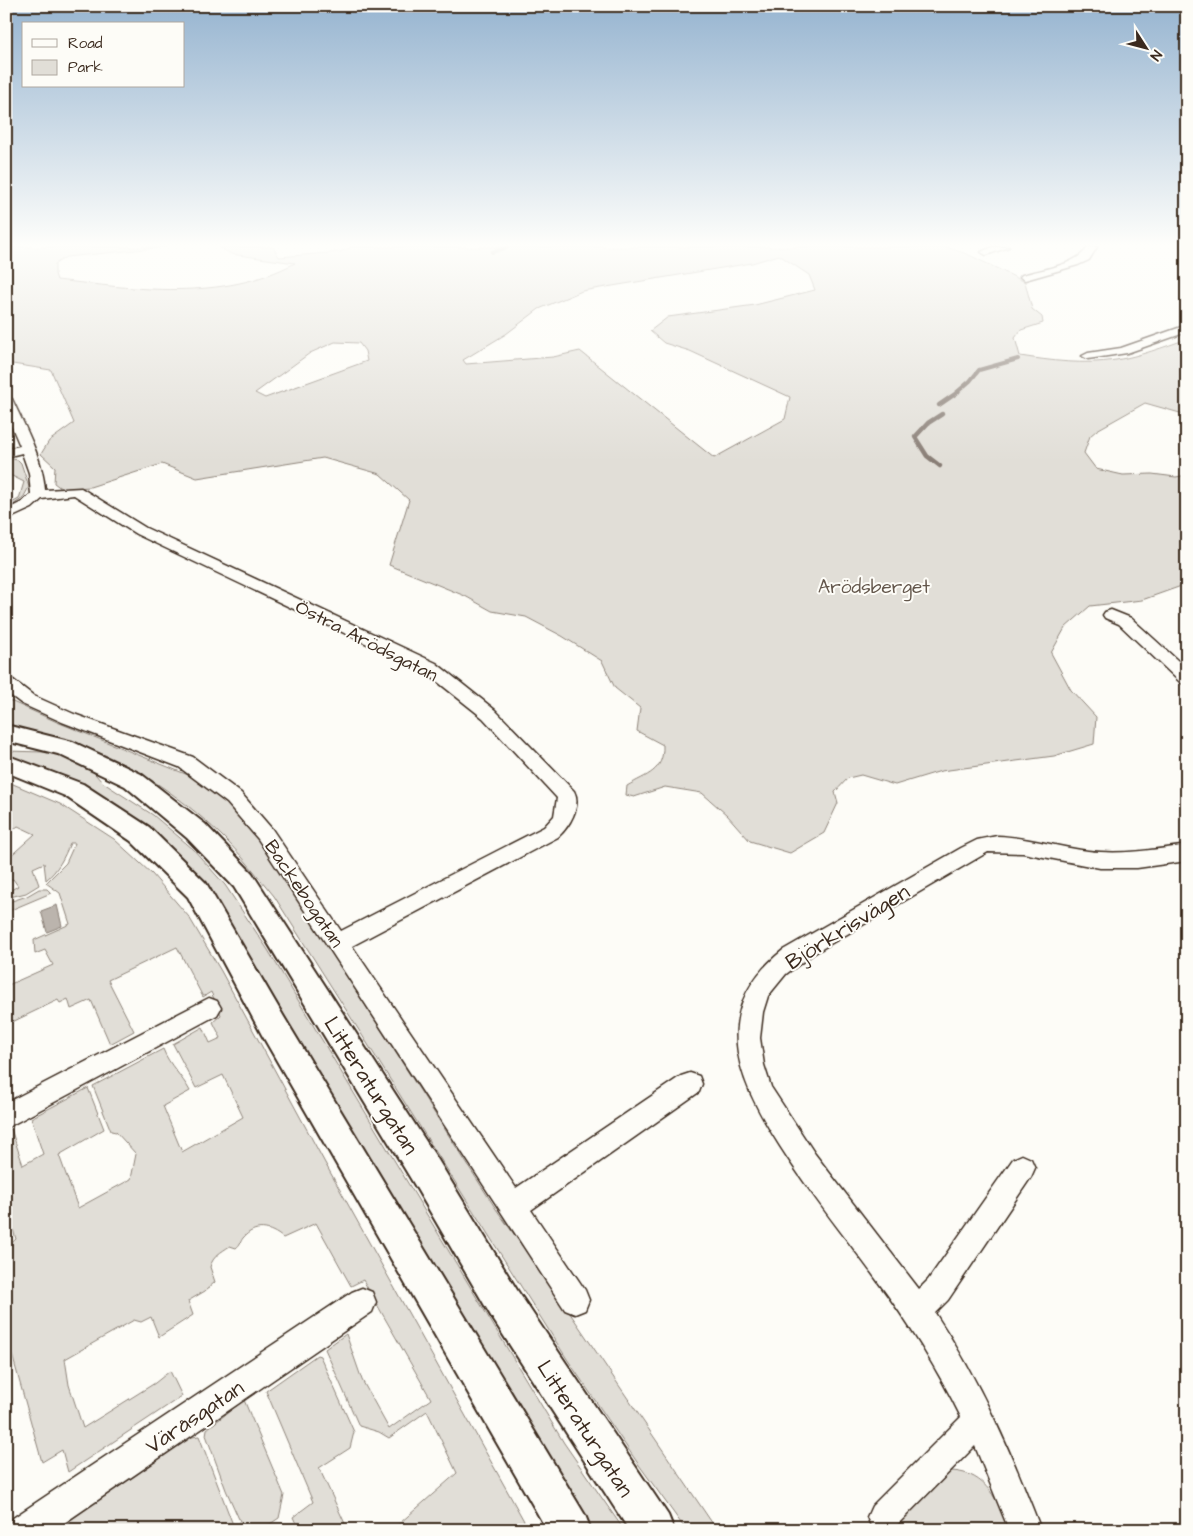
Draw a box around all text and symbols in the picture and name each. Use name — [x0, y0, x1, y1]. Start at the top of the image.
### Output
legend — [22, 22, 185, 88]
north arrow — [1120, 22, 1170, 72]
text: Road — [68, 33, 103, 54]
text: N — [1145, 46, 1166, 65]
text: Park — [68, 57, 103, 78]
park label: Arödsberget — [818, 574, 930, 602]
street label: Östra Arödsgatan — [290, 594, 442, 690]
street label: Backebogatan — [257, 835, 350, 954]
street label: Björkrisvägen — [780, 877, 916, 979]
street label: Litteraturgatan — [315, 1011, 426, 1161]
street label: Litteraturgatan — [528, 1354, 641, 1504]
street label: Väråsgatan — [139, 1373, 251, 1463]

